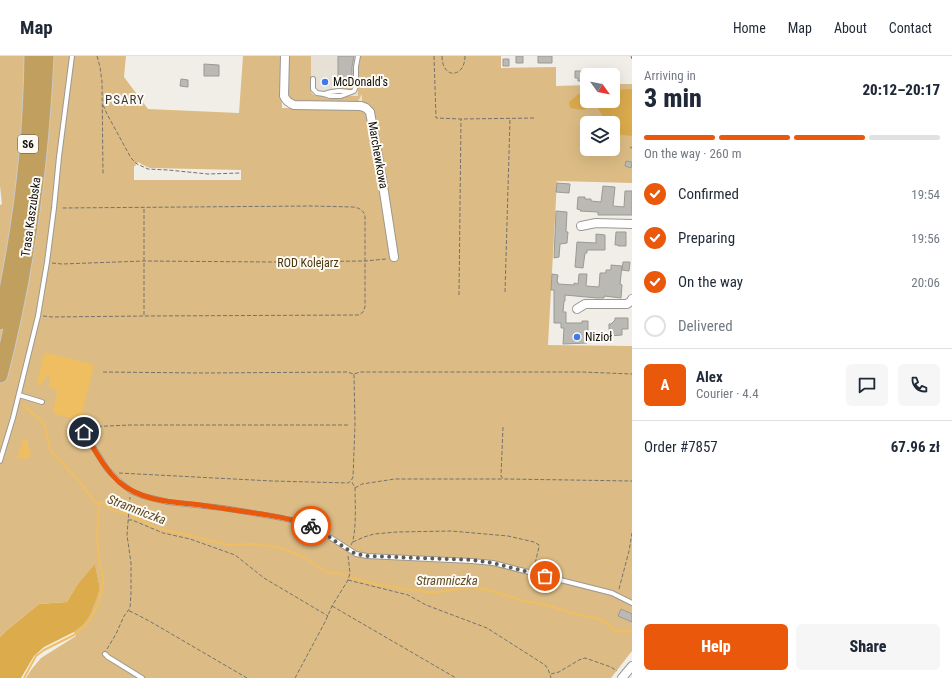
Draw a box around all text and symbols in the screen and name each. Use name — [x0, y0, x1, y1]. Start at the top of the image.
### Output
text: Map — [20, 16, 53, 39]
text: Home — [733, 20, 766, 36]
text: Map — [788, 20, 812, 36]
text: About — [834, 20, 867, 36]
text: Contact — [889, 20, 932, 36]
north arrow — [580, 68, 620, 108]
map controls — [580, 68, 620, 156]
text: Arriving in — [644, 68, 696, 83]
place label: McDonald's — [333, 75, 388, 89]
marker: McDonald's — [320, 77, 330, 87]
text: 20:12–20:17 — [862, 81, 940, 99]
text: 3 min — [644, 83, 702, 113]
district label: PSARY — [105, 92, 145, 107]
button: layers — [580, 116, 620, 156]
street label: Marchewkowa — [365, 120, 391, 190]
road number: S6 — [18, 135, 38, 153]
text: On the way · 260 m — [644, 146, 741, 161]
street label: Trasa Kaszubska — [18, 176, 44, 258]
icon: check — [644, 183, 666, 205]
text: Confirmed — [678, 185, 739, 203]
text: 19:54 — [911, 187, 940, 202]
icon: check — [644, 227, 666, 249]
text: Preparing — [678, 229, 735, 247]
text: 19:56 — [911, 231, 940, 246]
park label: ROD Kolejarz — [277, 256, 339, 270]
icon: check — [644, 271, 666, 293]
text: On the way — [678, 273, 743, 291]
text: 20:06 — [911, 275, 940, 290]
text: Delivered — [678, 317, 733, 335]
place label: Nizioł — [585, 330, 612, 344]
marker: Nizioł — [572, 332, 582, 342]
button: chat — [846, 364, 888, 406]
button: phone — [898, 364, 940, 406]
text: Alex — [696, 368, 723, 386]
text: A — [661, 376, 669, 394]
text: Courier · 4.4 — [696, 386, 759, 401]
pin — [67, 415, 101, 449]
icon: home — [73, 421, 95, 443]
text: Order #7857 — [644, 438, 718, 456]
text: 67.96 zł — [891, 438, 940, 456]
water label: Stramniczka — [105, 491, 168, 527]
courier — [291, 506, 331, 546]
icon: bike — [300, 515, 322, 537]
pin — [528, 559, 562, 593]
icon: bag — [534, 565, 556, 587]
water label: Stramniczka — [416, 573, 478, 588]
button: Help — [644, 624, 788, 670]
button: Share — [796, 624, 940, 670]

